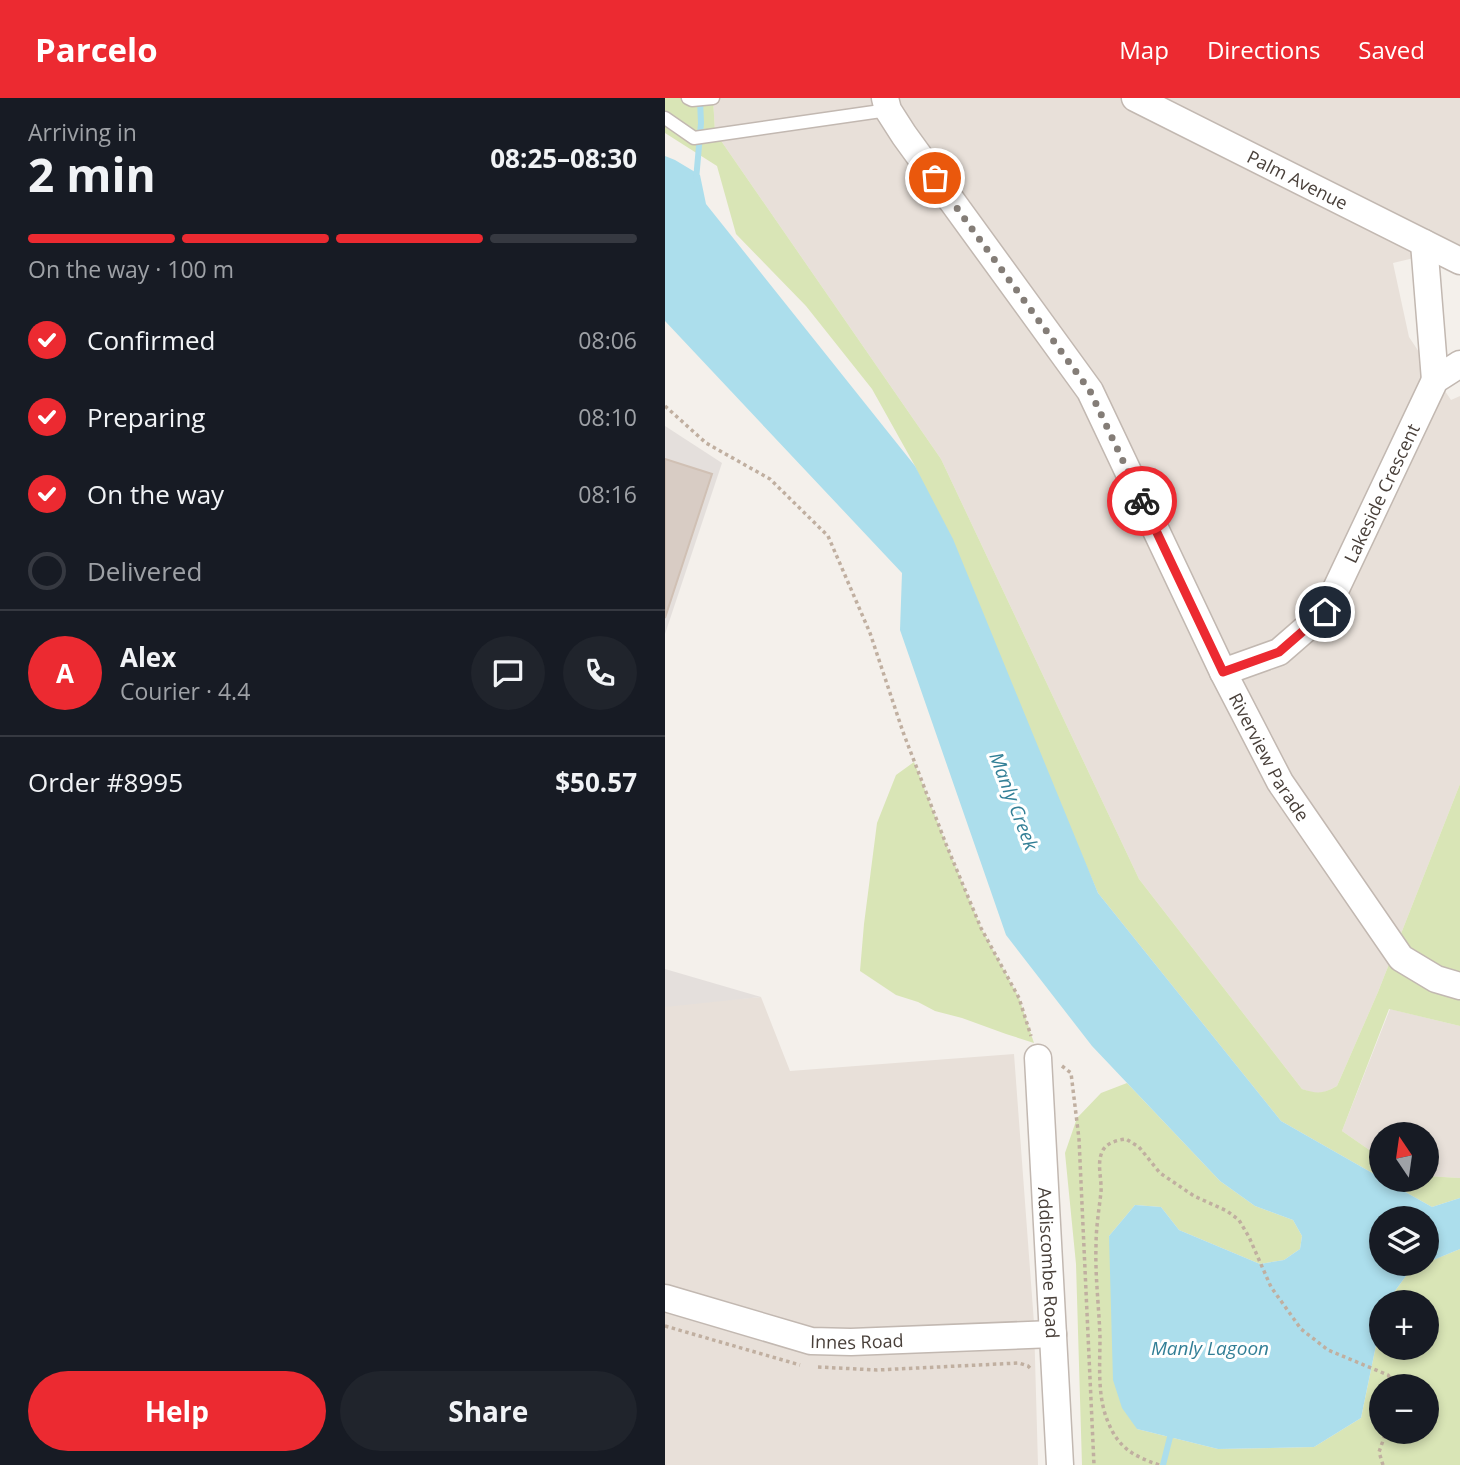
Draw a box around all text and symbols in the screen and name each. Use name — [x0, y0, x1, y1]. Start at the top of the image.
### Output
text: Parcelo — [35, 27, 158, 72]
text: Map — [1119, 33, 1169, 66]
text: Directions — [1207, 33, 1320, 66]
text: Saved — [1358, 33, 1425, 66]
text: Arriving in — [28, 116, 137, 148]
text: 08:25–08:30 — [490, 140, 637, 176]
text: 2 min — [28, 143, 156, 205]
street label: Palm Avenue — [1243, 144, 1352, 215]
pin — [905, 148, 965, 208]
icon: bag — [916, 159, 954, 197]
text: On the way · 100 m — [28, 253, 234, 285]
icon: check — [28, 321, 66, 359]
text: Confirmed — [87, 322, 215, 358]
text: 08:06 — [578, 324, 637, 356]
icon: check — [28, 398, 66, 436]
text: Preparing — [87, 399, 205, 435]
text: 08:10 — [578, 401, 637, 433]
street label: Lakeside Crescent — [1338, 420, 1425, 567]
courier — [1107, 466, 1177, 536]
icon: check — [28, 475, 66, 513]
text: On the way — [87, 476, 224, 512]
text: 08:16 — [578, 478, 637, 510]
icon: bike — [1123, 482, 1161, 520]
text: Delivered — [87, 553, 202, 589]
pin — [1295, 582, 1355, 642]
icon: home — [1306, 593, 1344, 631]
button: chat — [471, 636, 545, 710]
button: phone — [563, 636, 637, 710]
text: Alex — [120, 639, 176, 675]
text: A — [56, 655, 74, 691]
text: Courier · 4.4 — [120, 675, 250, 707]
street label: Riverview Parade — [1224, 688, 1315, 826]
water label: Manly Creek — [983, 748, 1045, 854]
text: Order #8995 — [28, 764, 183, 800]
text: $50.57 — [555, 764, 637, 800]
north arrow — [1369, 1122, 1439, 1192]
map controls — [1369, 1122, 1439, 1444]
street label: Addiscombe Road — [1033, 1186, 1065, 1339]
button: layers — [1369, 1206, 1439, 1276]
button: + — [1369, 1290, 1439, 1360]
street label: Innes Road — [810, 1328, 904, 1354]
water label: Manly Lagoon — [1151, 1335, 1269, 1361]
button: Help — [28, 1371, 326, 1451]
button: Share — [340, 1371, 637, 1451]
button: − — [1369, 1374, 1439, 1444]

